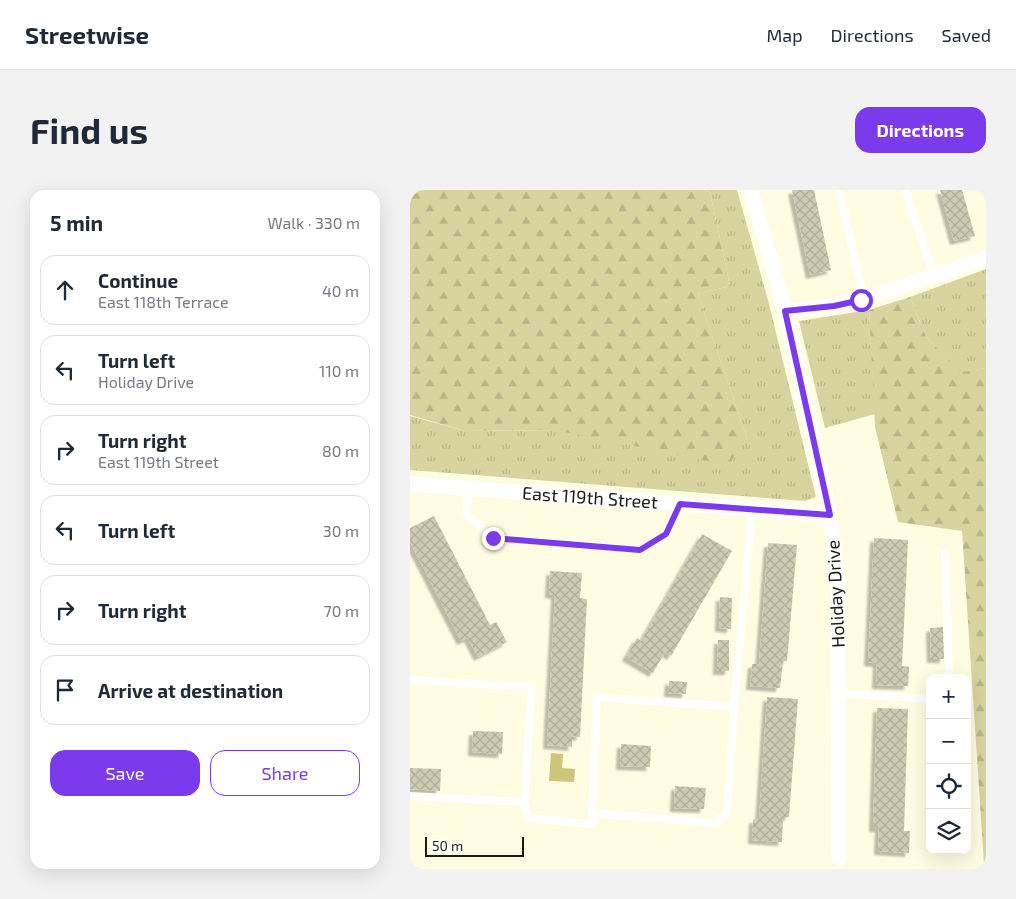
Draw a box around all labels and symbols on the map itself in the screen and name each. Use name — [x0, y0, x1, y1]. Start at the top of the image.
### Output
route start — [850, 289, 873, 312]
street label: East 119th Street — [521, 481, 659, 513]
route end — [482, 527, 505, 550]
street label: Holiday Drive — [821, 539, 849, 649]
scale bar — [425, 834, 524, 857]

